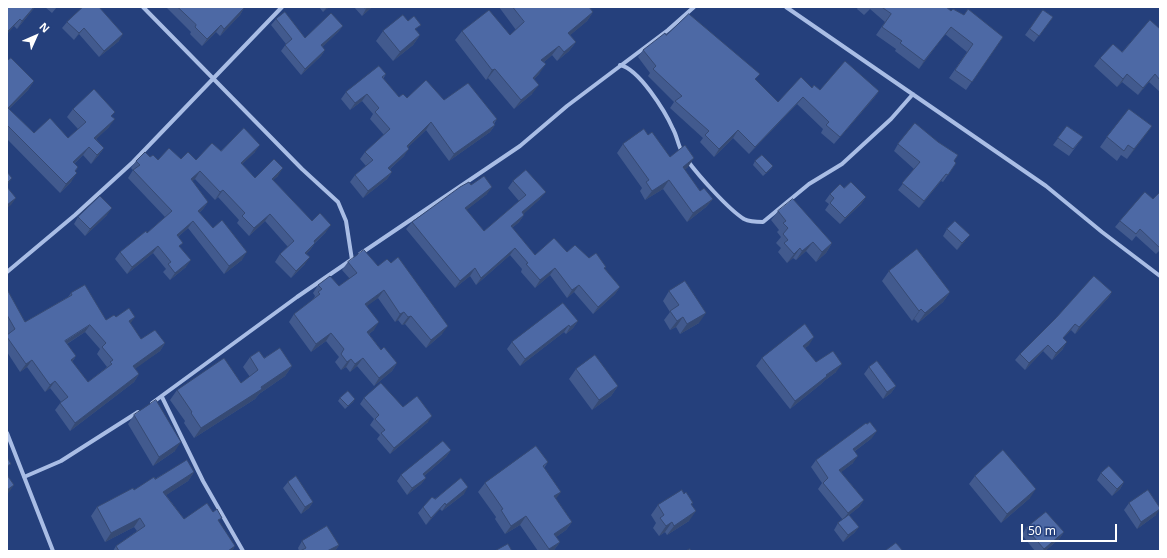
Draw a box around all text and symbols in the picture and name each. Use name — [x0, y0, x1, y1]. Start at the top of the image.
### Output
north arrow — [16, 16, 56, 56]
text: N — [36, 19, 53, 36]
scale bar — [1023, 516, 1119, 542]
text: 50 m — [1028, 522, 1056, 539]

